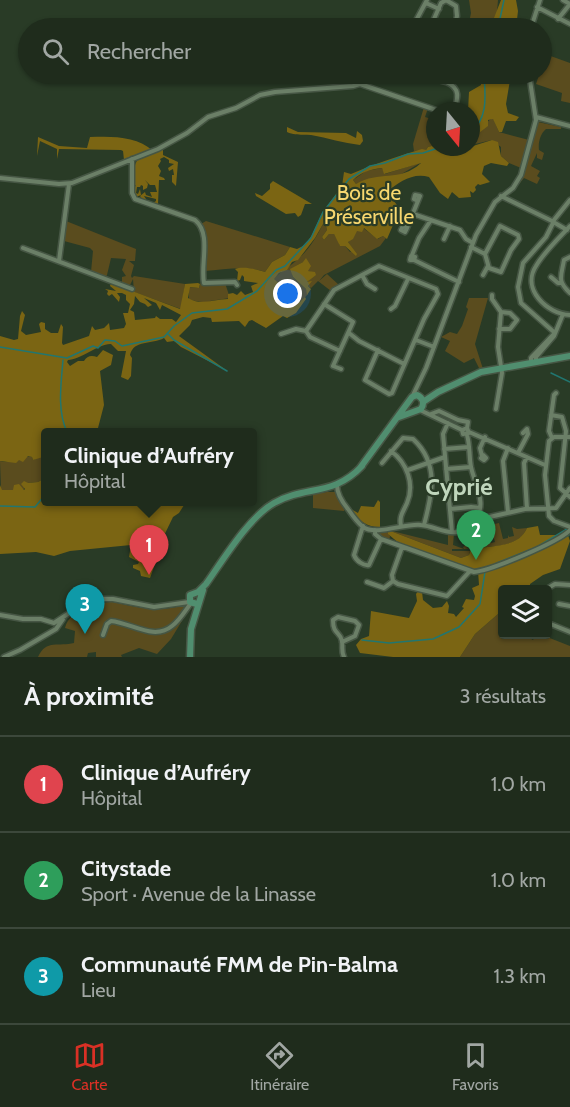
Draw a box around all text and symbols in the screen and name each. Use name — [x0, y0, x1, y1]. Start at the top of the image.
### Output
search box — [18, 18, 552, 84]
icon: search — [39, 35, 72, 68]
text: Rechercher — [87, 38, 191, 65]
north arrow — [426, 102, 480, 156]
park label: Bois de Préserville — [324, 180, 414, 229]
your location — [273, 279, 302, 308]
popup — [41, 428, 257, 506]
text: Clinique d’Aufréry — [64, 442, 234, 469]
text: Hôpital — [64, 469, 125, 493]
district label: Cyprié — [425, 472, 493, 501]
pin: 2 — [456, 510, 496, 560]
pin: 1 — [130, 526, 168, 575]
pin: 3 — [66, 584, 104, 634]
map controls — [498, 585, 552, 639]
button: layers — [498, 585, 552, 639]
text: À proximité — [24, 680, 154, 712]
text: 3 résultats — [460, 684, 546, 708]
text: Clinique d’Aufréry — [81, 759, 251, 786]
text: 1 — [40, 772, 47, 796]
text: 1.0 km — [491, 772, 546, 796]
text: Hôpital — [81, 786, 142, 810]
text: Citystade — [81, 855, 171, 882]
text: 2 — [38, 868, 49, 892]
text: 1.0 km — [491, 868, 546, 892]
text: Sport · Avenue de la Linasse — [81, 882, 316, 906]
text: Communauté FMM de Pin-Balma — [81, 951, 398, 978]
text: 3 — [38, 964, 49, 988]
text: 1.3 km — [494, 964, 546, 988]
text: Lieu — [81, 978, 116, 1002]
tab: Carte — [71, 1039, 108, 1094]
tab: Itinéraire — [250, 1039, 309, 1094]
tab: Favoris — [452, 1039, 499, 1094]

